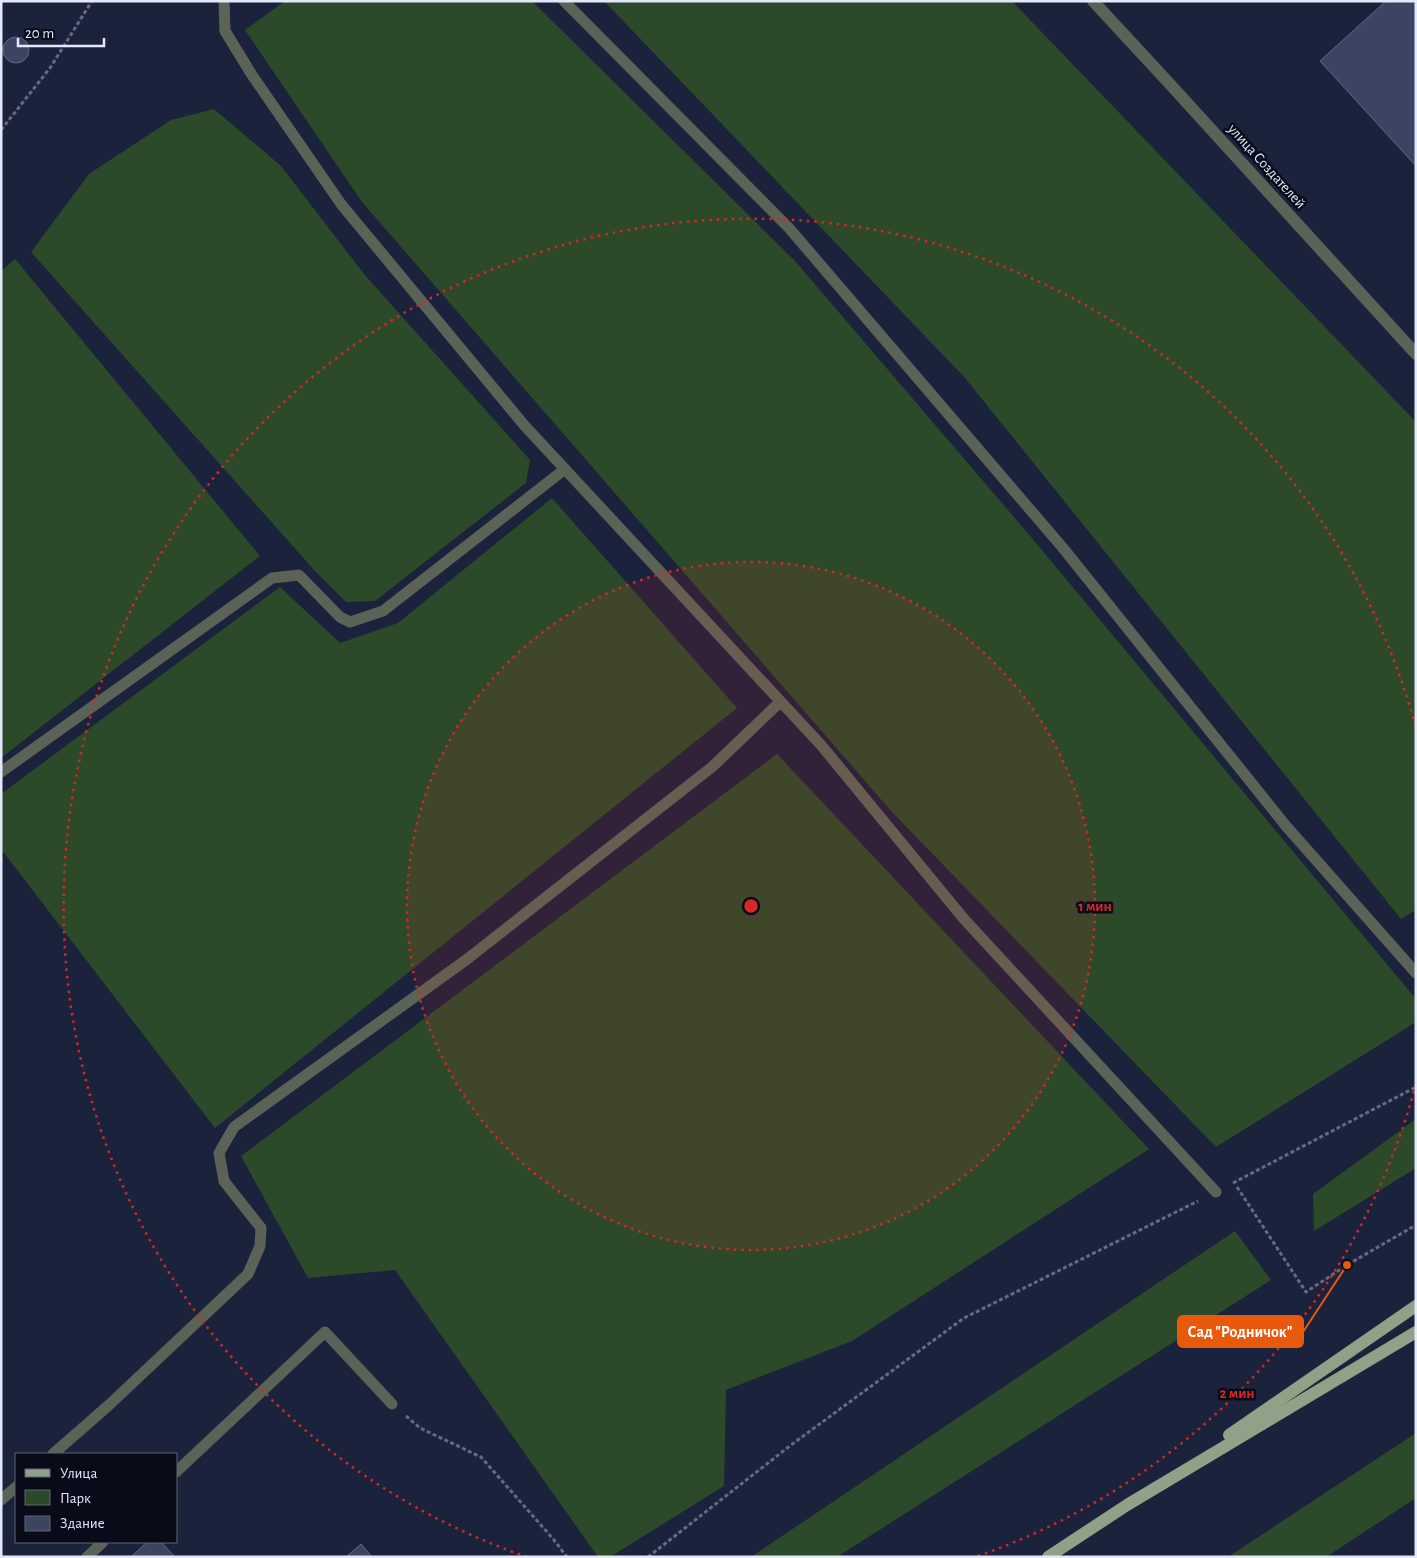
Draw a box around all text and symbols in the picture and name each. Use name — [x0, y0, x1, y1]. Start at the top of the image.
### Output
scale bar — [18, 15, 104, 47]
text: 20 m — [25, 26, 54, 41]
street label: улица Создателей — [1224, 121, 1308, 211]
centre of rings — [742, 897, 760, 915]
text: 1 мин — [1078, 899, 1112, 914]
callout: Сад "Родничок" — [1178, 1316, 1303, 1347]
text: Сад "Родничок" — [1188, 1324, 1293, 1340]
text: 2 мин — [1219, 1386, 1255, 1401]
legend — [15, 1453, 178, 1543]
text: Улица — [60, 1466, 97, 1481]
text: Парк — [60, 1491, 91, 1506]
text: Здание — [60, 1516, 105, 1531]

